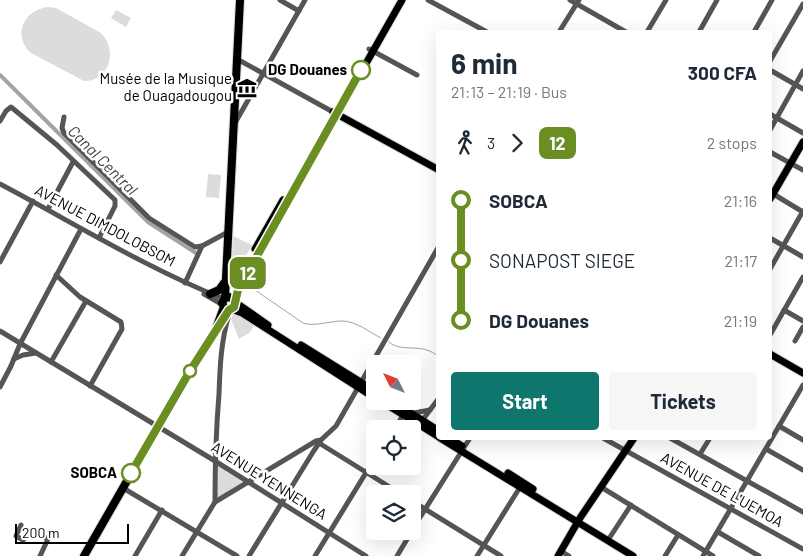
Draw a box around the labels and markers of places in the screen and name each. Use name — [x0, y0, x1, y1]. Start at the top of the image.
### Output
place label: DG Douanes — [268, 60, 347, 78]
marker: DG Douanes — [351, 60, 371, 80]
place label: Musée de la Musique de Ouagadougou — [100, 69, 232, 104]
museum icon: Musée de la Musique de Ouagadougou — [236, 77, 258, 99]
unlabelled marker — [183, 364, 197, 378]
place label: SOBCA — [71, 463, 117, 481]
marker: SOBCA — [121, 463, 141, 483]

